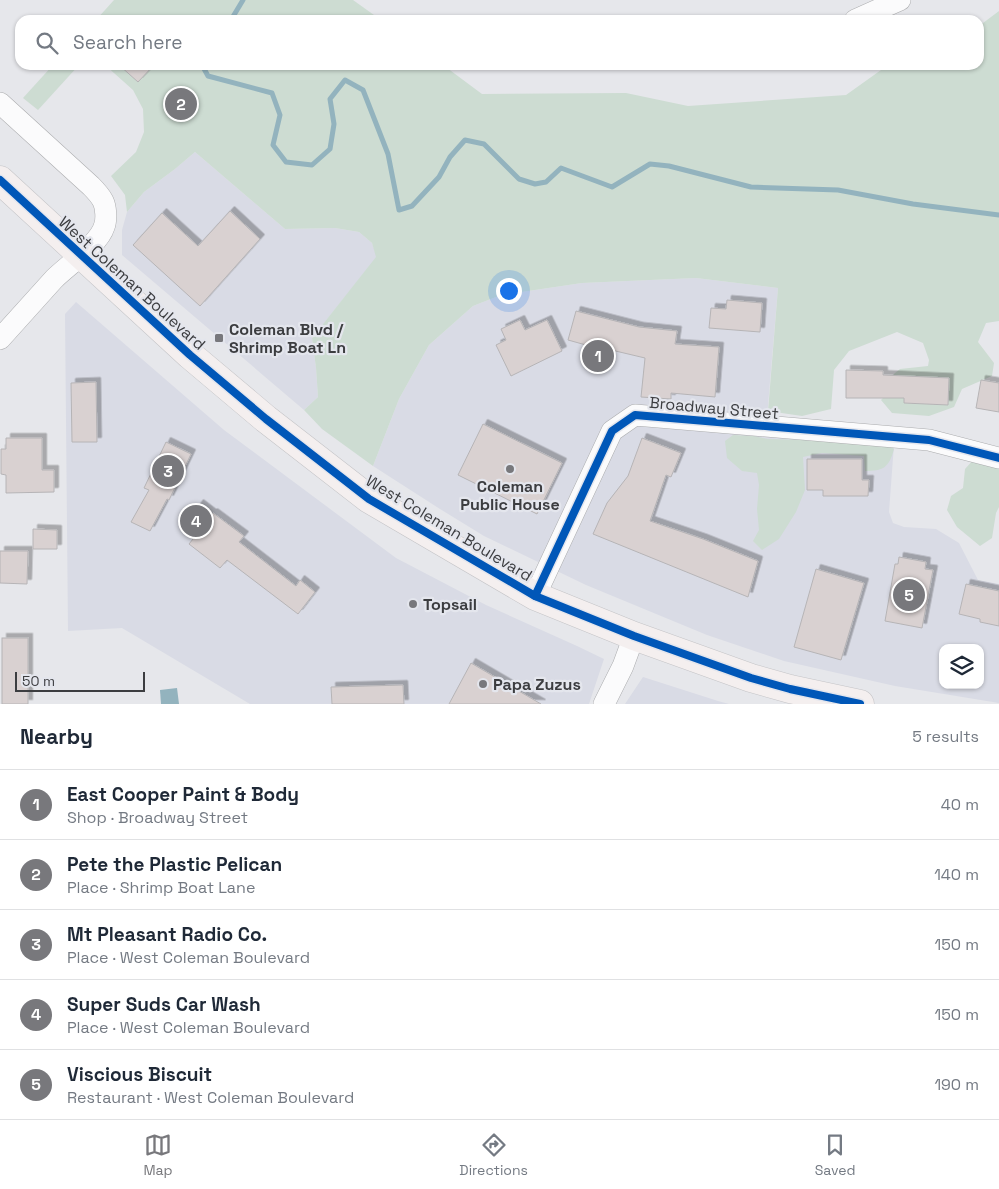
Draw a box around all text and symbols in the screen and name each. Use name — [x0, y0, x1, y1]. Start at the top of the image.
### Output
search box — [15, 15, 984, 70]
icon: search — [33, 29, 61, 57]
text: Search here — [73, 30, 183, 55]
pin: 2 — [165, 85, 197, 123]
street label: West Coleman Boulevard — [54, 212, 210, 354]
your location — [496, 278, 522, 304]
place label: Coleman Blvd / Shrimp Boat Ln — [229, 319, 346, 358]
marker: Coleman Blvd / Shrimp Boat Ln — [213, 332, 225, 344]
pin: 1 — [582, 337, 614, 375]
street label: Broadway Street — [648, 392, 780, 424]
pin: 3 — [152, 452, 184, 490]
marker: Coleman Public House — [504, 463, 516, 475]
street label: West Coleman Boulevard — [362, 470, 536, 586]
place label: Coleman Public House — [460, 476, 560, 515]
pin: 4 — [180, 502, 212, 540]
pin: 5 — [893, 576, 925, 614]
place label: Topsail — [423, 594, 477, 615]
marker: Topsail — [407, 598, 419, 610]
map controls — [939, 644, 984, 689]
button: layers — [939, 644, 984, 689]
scale bar — [15, 669, 145, 692]
text: 50 m — [22, 672, 55, 690]
place label: Papa Zuzus — [493, 674, 581, 695]
marker: Papa Zuzus — [477, 678, 489, 690]
text: Nearby — [20, 723, 93, 750]
text: 5 results — [912, 726, 979, 747]
text: East Cooper Paint & Body — [67, 782, 299, 807]
text: 1 — [32, 794, 40, 815]
text: 40 m — [941, 794, 979, 815]
text: Shop · Broadway Street — [67, 807, 248, 828]
text: Pete the Plastic Pelican — [67, 852, 282, 877]
text: 2 — [31, 864, 41, 885]
text: 140 m — [934, 864, 979, 885]
text: Place · Shrimp Boat Lane — [67, 877, 255, 898]
text: Mt Pleasant Radio Co. — [67, 922, 267, 947]
text: 3 — [31, 934, 41, 955]
text: 150 m — [935, 934, 979, 955]
text: Place · West Coleman Boulevard — [67, 947, 310, 968]
text: Super Suds Car Wash — [67, 992, 261, 1017]
text: 4 — [31, 1004, 41, 1025]
text: 150 m — [935, 1004, 979, 1025]
text: Place · West Coleman Boulevard — [67, 1017, 310, 1038]
text: Viscious Biscuit — [67, 1062, 212, 1087]
text: 5 — [31, 1074, 41, 1095]
text: 190 m — [934, 1074, 979, 1095]
text: Restaurant · West Coleman Boulevard — [67, 1087, 354, 1108]
tab: Map — [143, 1131, 173, 1179]
tab: Directions — [459, 1131, 528, 1179]
tab: Saved — [815, 1131, 856, 1179]

